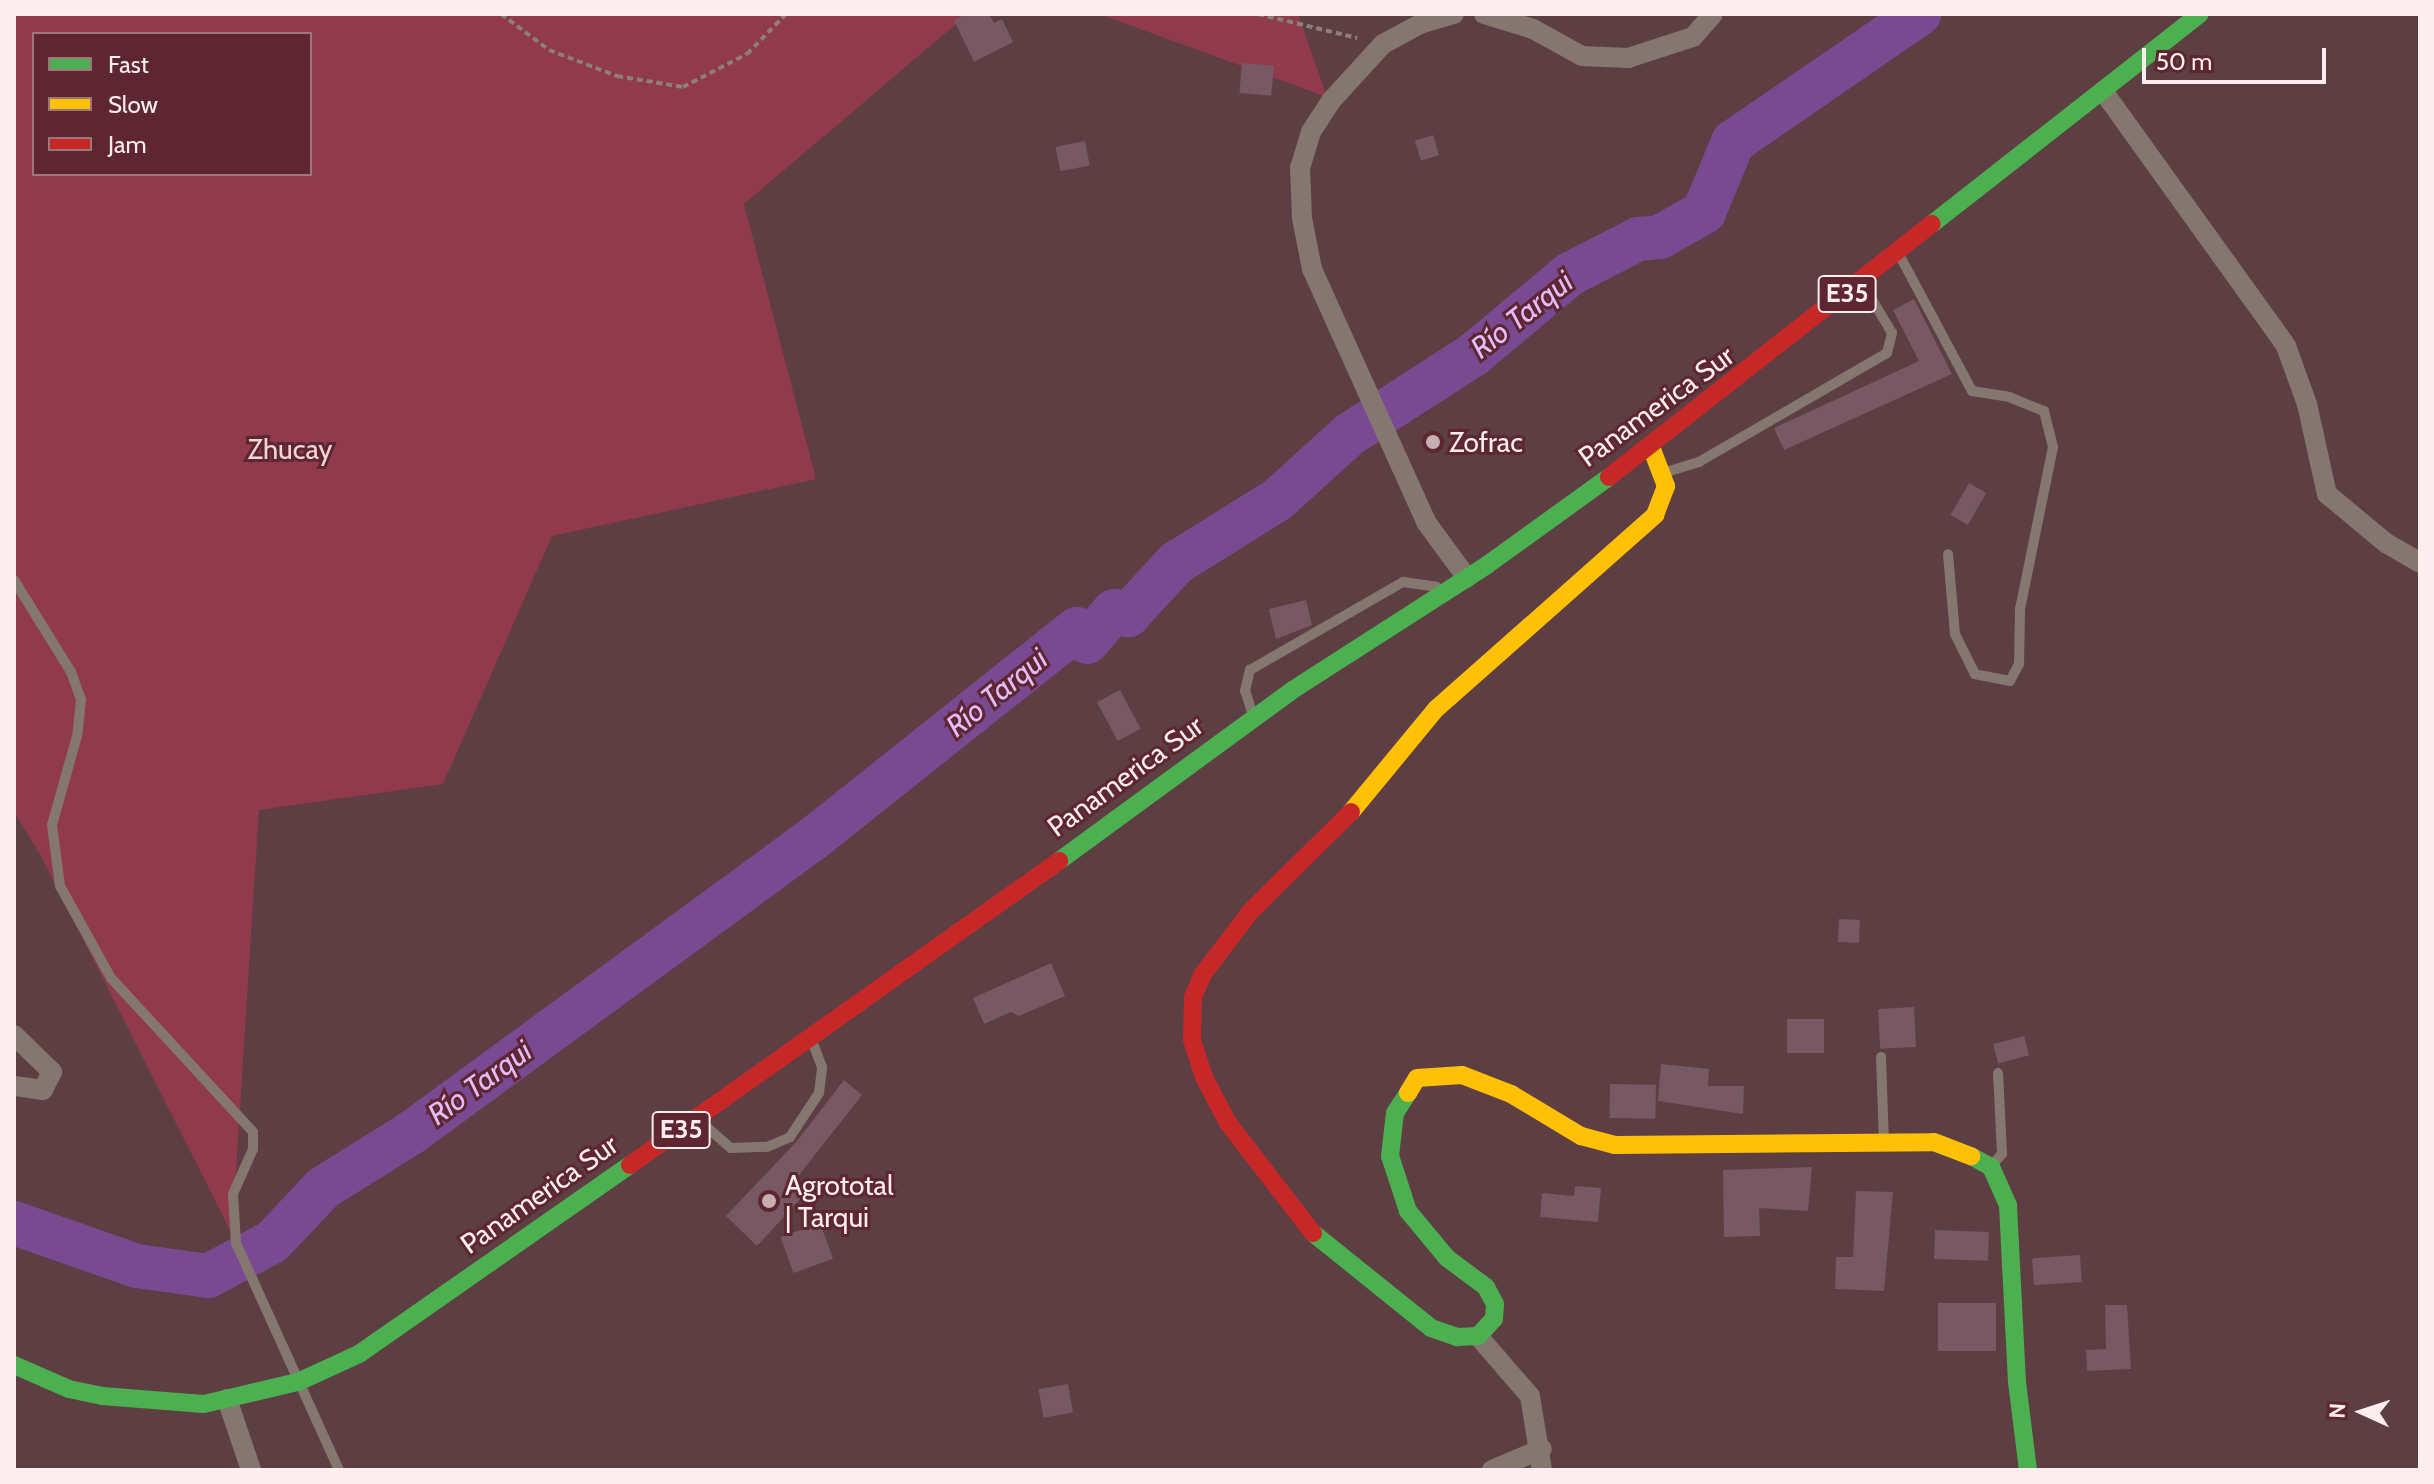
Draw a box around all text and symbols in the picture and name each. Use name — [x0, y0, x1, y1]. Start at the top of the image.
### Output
legend — [32, 32, 312, 176]
scale bar — [2146, 32, 2330, 82]
text: 50 m — [2156, 47, 2212, 76]
text: Fast — [108, 50, 149, 79]
text: Slow — [108, 90, 158, 119]
text: Jam — [108, 130, 146, 159]
water label: Río Tarqui — [1464, 264, 1580, 366]
road number: E35 — [1817, 272, 1877, 316]
street label: Panamerica Sur — [1572, 338, 1740, 474]
place label: Zofrac — [1449, 425, 1523, 459]
park label: Zhucay — [248, 432, 332, 466]
marker: Zofrac — [1424, 433, 1442, 451]
water label: Río Tarqui — [939, 641, 1055, 745]
street label: Panamerica Sur — [1041, 708, 1209, 844]
water label: Río Tarqui — [421, 1033, 539, 1133]
road number: E35 — [651, 1108, 711, 1152]
street label: Panamerica Sur — [454, 1127, 624, 1261]
place label: Agrototal | Tarqui — [785, 1168, 894, 1234]
marker: Agrototal | Tarqui — [760, 1192, 778, 1210]
north arrow — [2322, 1372, 2402, 1452]
text: N — [2324, 1402, 2351, 1419]

